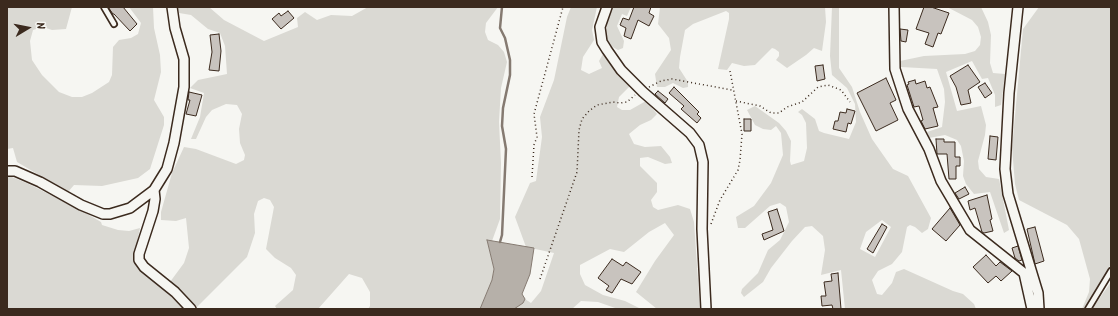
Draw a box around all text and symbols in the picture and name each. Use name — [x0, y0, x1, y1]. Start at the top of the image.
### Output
north arrow — [8, 8, 48, 48]
text: N — [30, 21, 49, 31]

